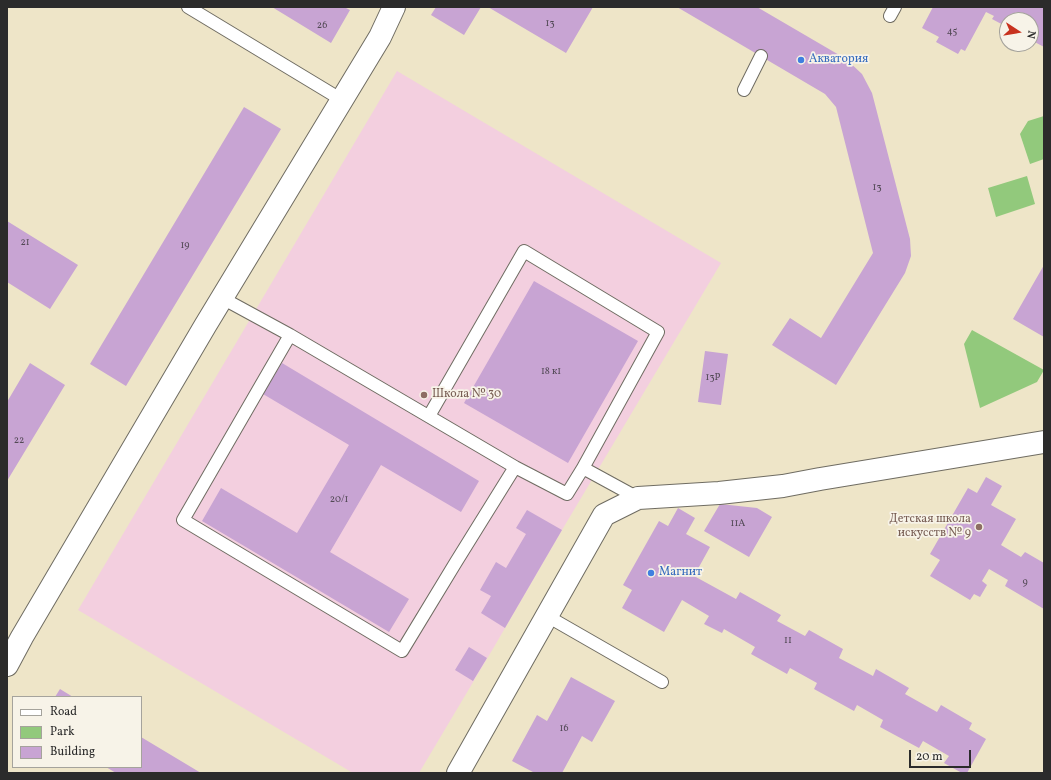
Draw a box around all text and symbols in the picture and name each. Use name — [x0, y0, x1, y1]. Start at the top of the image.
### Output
north arrow — [999, 12, 1039, 52]
house number: 13 — [545, 18, 555, 30]
house number: 26 — [317, 20, 327, 32]
house number: 45 — [947, 26, 957, 38]
text: N — [1022, 29, 1038, 40]
place label: Акватория — [809, 53, 868, 67]
marker: Акватория — [796, 55, 806, 65]
house number: 13 — [872, 182, 882, 194]
house number: 21 — [20, 237, 30, 249]
house number: 19 — [180, 240, 190, 252]
house number: 18 к1 — [541, 366, 561, 378]
house number: 13Р — [706, 372, 720, 384]
place label: Школа № 30 — [432, 388, 501, 402]
marker: Школа № 30 — [419, 390, 429, 400]
house number: 22 — [14, 435, 24, 447]
house number: 20/1 — [330, 494, 348, 506]
place label: Детская школа искусств № 9 — [889, 513, 971, 541]
house number: 11А — [731, 518, 745, 530]
marker: Детская школа искусств № 9 — [974, 522, 984, 532]
place label: Магнит — [659, 566, 702, 580]
marker: Магнит — [646, 568, 656, 578]
house number: 9 — [1022, 577, 1028, 589]
house number: 11 — [784, 635, 792, 647]
legend — [12, 696, 142, 768]
text: Road — [50, 704, 77, 720]
house number: 16 — [560, 723, 568, 735]
text: Park — [50, 724, 75, 740]
scale bar — [911, 742, 973, 768]
text: Building — [50, 744, 95, 760]
text: 20 m — [916, 749, 943, 765]

